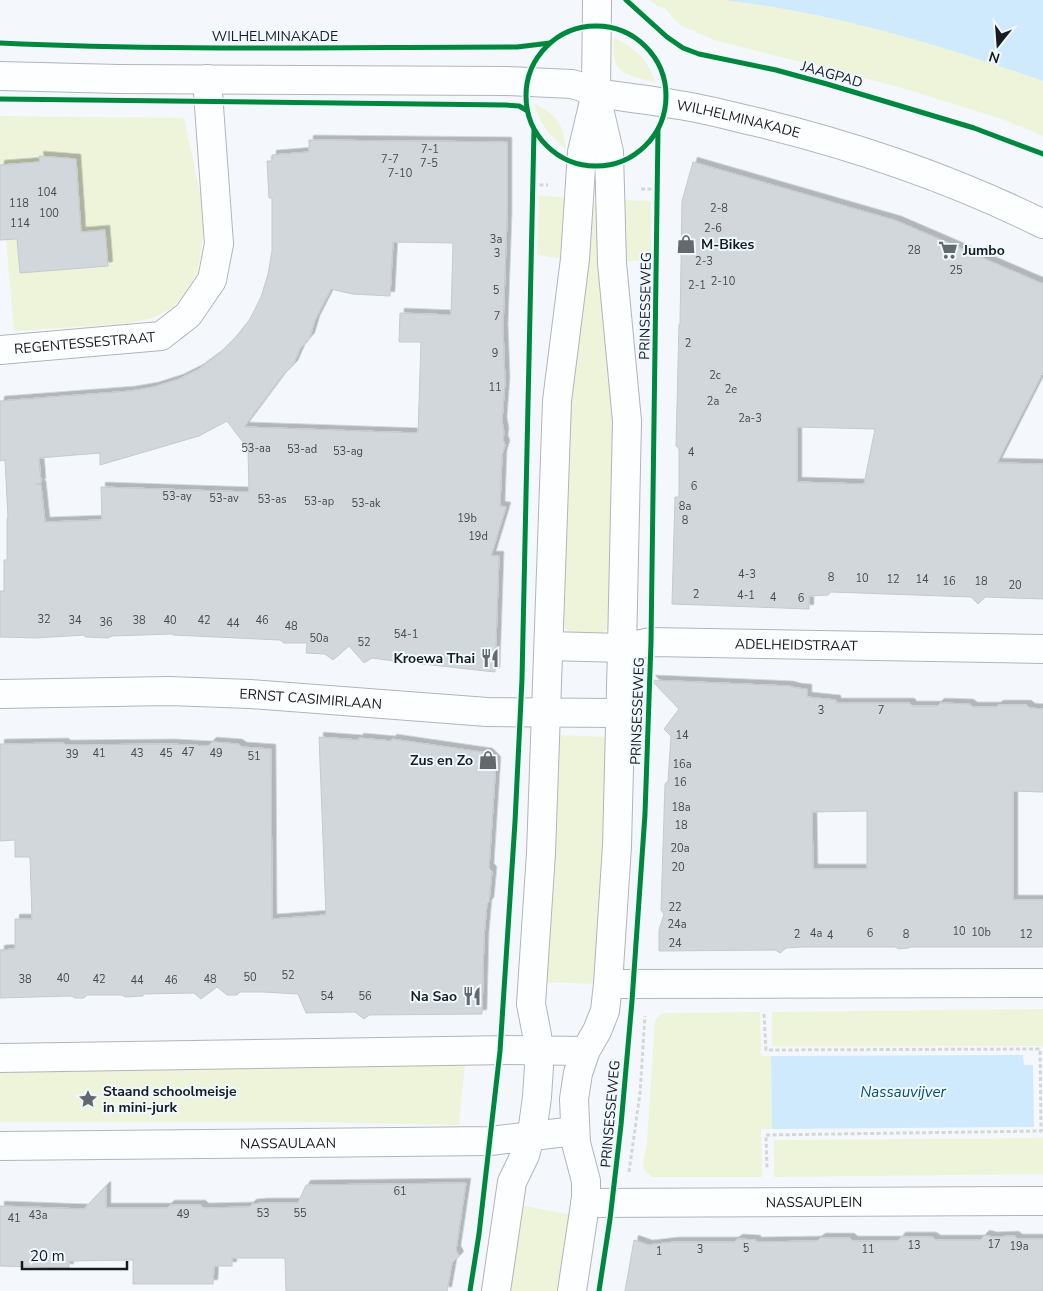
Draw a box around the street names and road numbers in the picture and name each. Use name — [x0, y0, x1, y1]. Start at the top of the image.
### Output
street label: WILHELMINAKADE — [212, 27, 338, 46]
street label: JAAGPAD — [798, 56, 865, 92]
street label: WILHELMINAKADE — [675, 96, 802, 143]
street label: PRINSESSEWEG — [635, 252, 656, 360]
street label: REGENTESSESTRAAT — [13, 327, 157, 359]
street label: ADELHEIDSTRAAT — [735, 634, 859, 656]
street label: PRINSESSEWEG — [626, 657, 649, 765]
street label: ERNST CASIMIRLAAN — [239, 685, 383, 714]
street label: PRINSESSEWEG — [596, 1060, 625, 1169]
street label: NASSAULAAN — [240, 1134, 336, 1154]
street label: NASSAUPLEIN — [766, 1193, 862, 1212]

